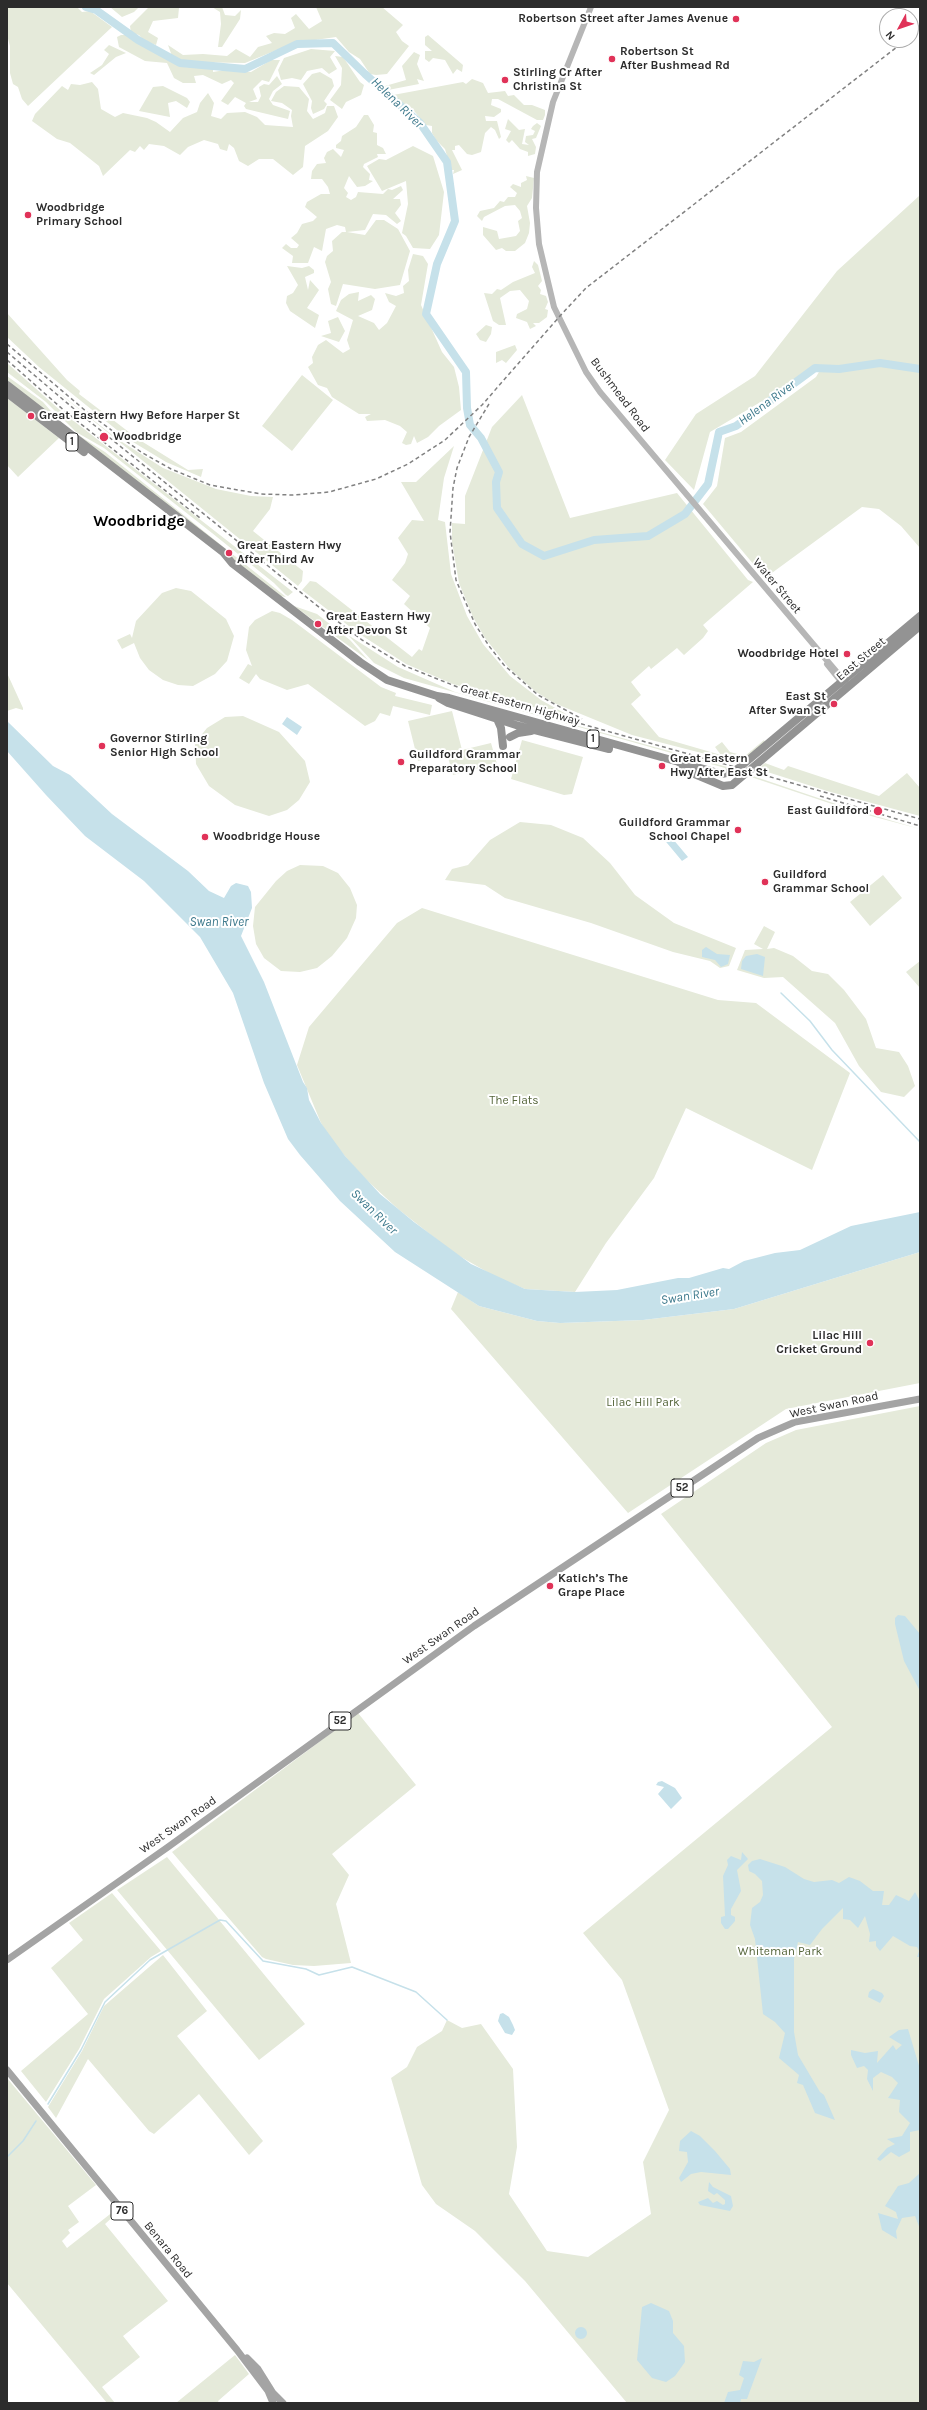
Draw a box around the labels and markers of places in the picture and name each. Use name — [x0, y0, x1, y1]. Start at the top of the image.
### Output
place label: Robertson Street after James Avenue — [518, 12, 728, 26]
marker: Robertson Street after James Avenue — [731, 14, 741, 24]
place label: Robertson St After Bushmead Rd — [620, 45, 730, 73]
marker: Robertson St After Bushmead Rd — [607, 54, 617, 64]
place label: Stirling Cr After Christina St — [513, 66, 602, 94]
marker: Stirling Cr After Christina St — [500, 75, 510, 85]
place label: Woodbridge Primary School — [36, 201, 123, 229]
marker: Woodbridge Primary School — [23, 210, 33, 220]
place label: Great Eastern Hwy Before Harper St — [39, 409, 240, 423]
marker: Great Eastern Hwy Before Harper St — [26, 411, 36, 421]
place label: Woodbridge — [113, 430, 182, 444]
marker: Woodbridge — [98, 431, 110, 443]
place label: Great Eastern Hwy After Third Av — [237, 539, 341, 567]
marker: Great Eastern Hwy After Third Av — [224, 548, 234, 558]
place label: Great Eastern Hwy After Devon St — [326, 610, 430, 638]
marker: Great Eastern Hwy After Devon St — [313, 619, 323, 629]
place label: Woodbridge Hotel — [737, 647, 839, 661]
marker: Woodbridge Hotel — [842, 649, 852, 659]
place label: East St After Swan St — [749, 690, 826, 718]
marker: East St After Swan St — [829, 699, 839, 709]
place label: Governor Stirling Senior High School — [110, 732, 219, 760]
marker: Governor Stirling Senior High School — [97, 741, 107, 751]
place label: Guildford Grammar Preparatory School — [409, 748, 520, 776]
place label: Great Eastern Hwy After East St — [670, 752, 768, 780]
marker: Guildford Grammar Preparatory School — [396, 757, 406, 767]
marker: Great Eastern Hwy After East St — [657, 761, 667, 771]
place label: East Guildford — [787, 804, 869, 818]
marker: East Guildford — [872, 805, 884, 817]
place label: Guildford Grammar School Chapel — [619, 816, 730, 844]
marker: Guildford Grammar School Chapel — [733, 825, 743, 835]
place label: Woodbridge House — [213, 830, 320, 844]
marker: Woodbridge House — [200, 832, 210, 842]
place label: Guildford Grammar School — [773, 868, 869, 896]
marker: Guildford Grammar School — [760, 877, 770, 887]
place label: Lilac Hill Cricket Ground — [776, 1329, 862, 1357]
marker: Lilac Hill Cricket Ground — [865, 1338, 875, 1348]
place label: Katich’s The Grape Place — [558, 1572, 628, 1600]
marker: Katich’s The Grape Place — [545, 1581, 555, 1591]

